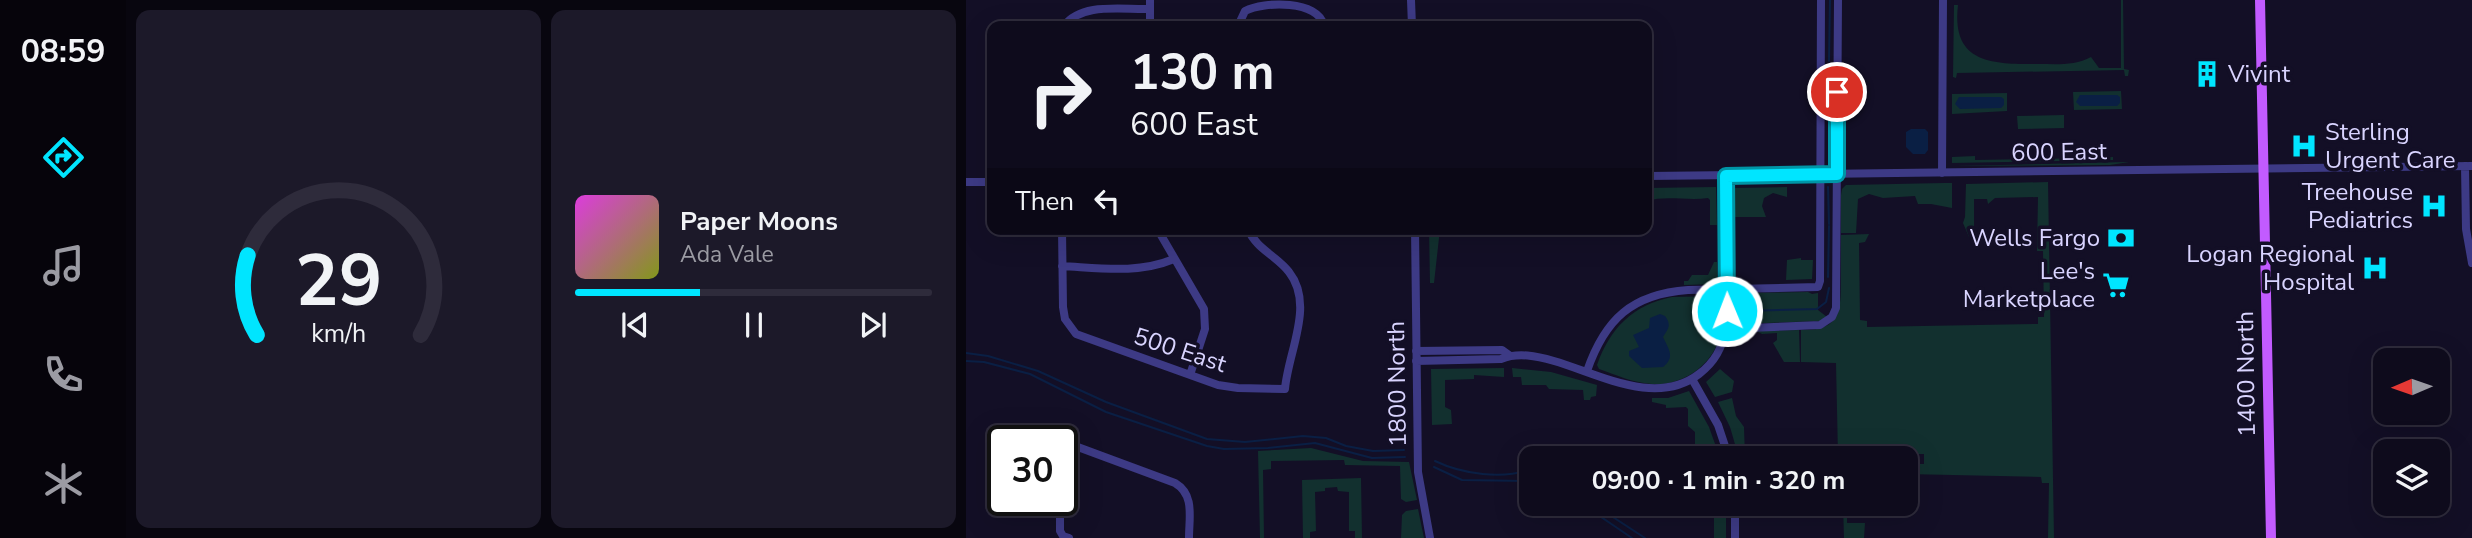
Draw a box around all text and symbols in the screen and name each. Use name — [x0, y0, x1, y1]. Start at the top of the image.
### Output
text: 08:59 — [21, 30, 105, 73]
text: 130 m — [1130, 39, 1274, 106]
icon: right — [1015, 49, 1106, 140]
place label: Vivint — [2227, 58, 2291, 90]
building icon: Vivint — [2192, 59, 2222, 89]
pin — [1807, 62, 1867, 122]
icon: arrive — [1818, 73, 1856, 111]
text: 600 East — [1130, 103, 1258, 146]
place label: Sterling Urgent Care — [2325, 116, 2456, 176]
hospital icon: Sterling Urgent Care — [2289, 131, 2319, 161]
icon: directions — [39, 133, 88, 182]
street label: 600 East — [2011, 135, 2108, 169]
place label: Treehouse Pediatrics — [2302, 176, 2413, 236]
icon: left — [1088, 182, 1126, 220]
text: Then — [1015, 184, 1074, 219]
hospital icon: Treehouse Pediatrics — [2419, 191, 2449, 221]
text: Paper Moons — [680, 204, 838, 239]
place label: Wells Fargo — [1969, 222, 2100, 254]
bank icon: Wells Fargo — [2106, 223, 2136, 253]
text: 29 — [295, 231, 382, 331]
place label: Logan Regional Hospital — [2186, 238, 2354, 298]
text: Ada Vale — [680, 239, 774, 270]
icon: music — [39, 241, 88, 290]
hospital icon: Logan Regional Hospital — [2360, 253, 2390, 283]
place label: Lee's Marketplace — [1963, 255, 2095, 315]
supermarket icon: Lee's Marketplace — [2101, 270, 2131, 300]
position arrow — [1690, 274, 1764, 348]
icon: previous — [616, 306, 654, 344]
icon: pause — [735, 306, 773, 344]
icon: next — [854, 306, 892, 344]
street label: 1400 North — [2229, 311, 2263, 437]
text: km/h — [311, 317, 366, 351]
street label: 500 East — [1130, 320, 1231, 380]
street label: 1800 North — [1380, 321, 1414, 447]
north arrow — [2373, 348, 2450, 425]
map controls — [2373, 348, 2450, 516]
icon: phone — [39, 350, 88, 399]
speed limit sign: 30 — [987, 425, 1078, 516]
button: layers — [2373, 439, 2450, 516]
icon: climate — [39, 459, 88, 508]
text: 09:00 · 1 min · 320 m — [1592, 463, 1845, 498]

